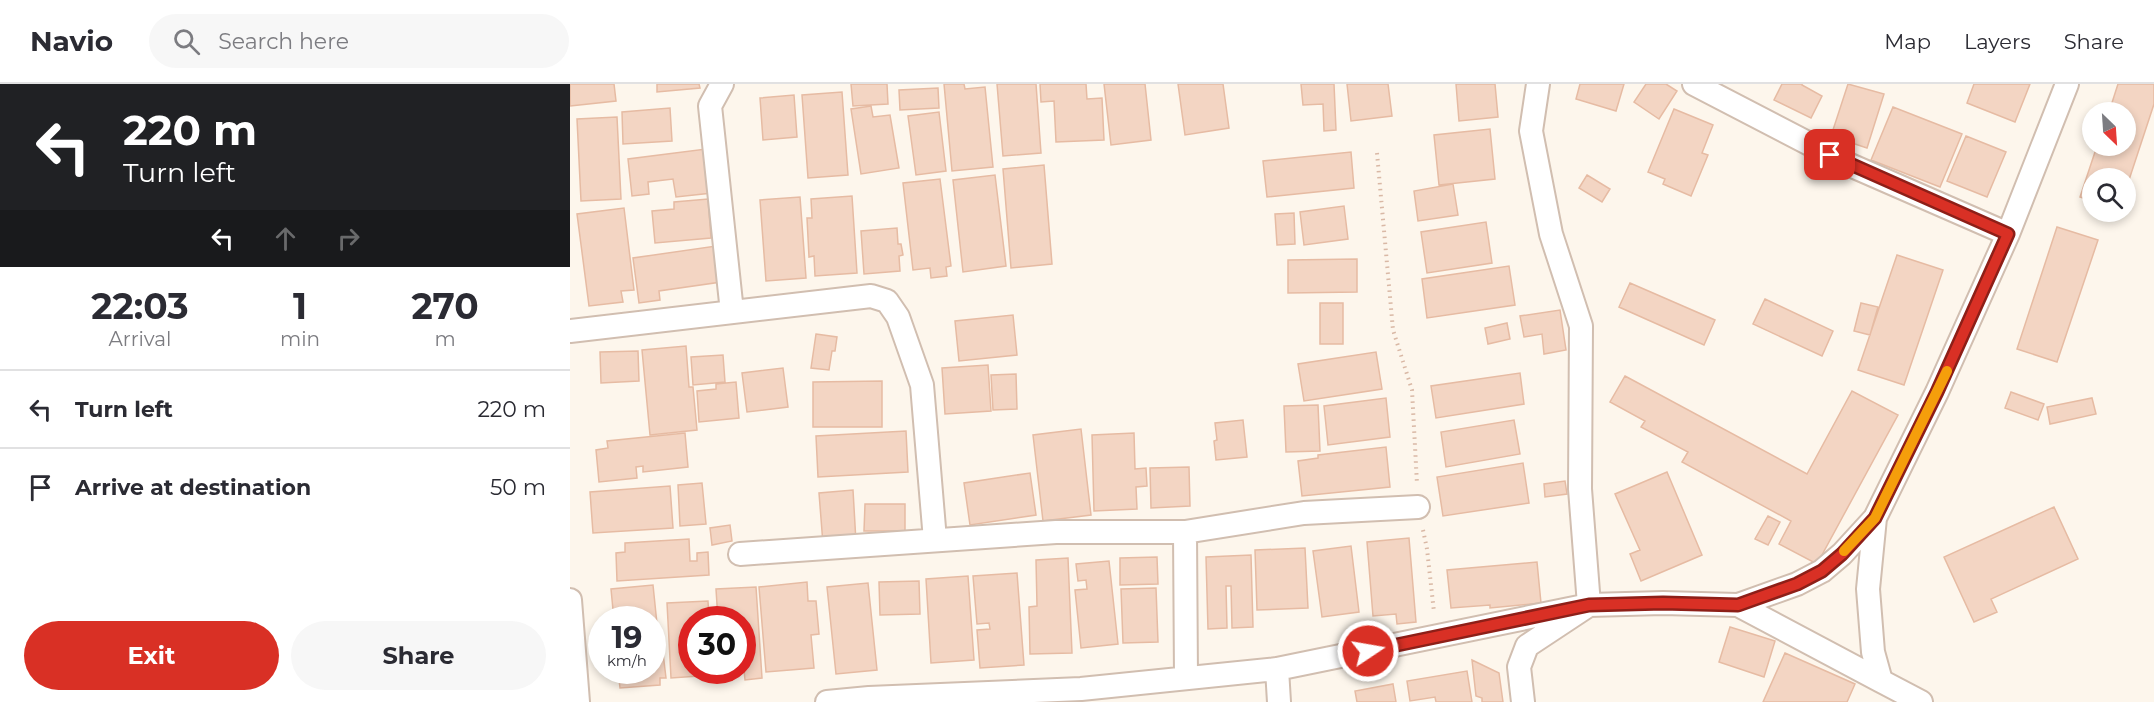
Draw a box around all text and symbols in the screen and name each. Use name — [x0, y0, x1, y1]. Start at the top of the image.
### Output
search box — [149, 14, 569, 68]
text: Navio — [30, 24, 113, 58]
icon: search — [170, 25, 203, 58]
text: Search here — [218, 28, 349, 55]
text: Map — [1884, 29, 1931, 54]
text: Layers — [1964, 29, 2031, 54]
text: Share — [2064, 29, 2124, 54]
north arrow — [2082, 102, 2136, 156]
map controls — [2082, 102, 2136, 222]
text: 220 m — [123, 104, 257, 156]
icon: left — [24, 108, 102, 186]
pin — [1804, 129, 1855, 180]
icon: arrive — [1813, 138, 1846, 171]
text: Turn left — [123, 156, 236, 189]
button: search — [2082, 168, 2136, 222]
icon: left — [206, 222, 239, 255]
icon: ahead — [269, 222, 302, 255]
icon: right — [332, 222, 365, 255]
text: 22:03 — [91, 284, 189, 328]
text: 1 — [293, 284, 307, 328]
text: 270 — [411, 284, 479, 328]
text: Arrival — [108, 327, 172, 351]
text: min — [280, 327, 320, 351]
text: m — [434, 327, 456, 351]
icon: left — [24, 393, 57, 426]
text: Turn left — [75, 396, 173, 423]
text: 220 m — [477, 396, 546, 423]
icon: arrive — [24, 471, 57, 504]
text: Arrive at destination — [75, 474, 311, 501]
text: 50 m — [490, 474, 546, 501]
speed limit sign: 30 — [678, 606, 756, 684]
text: 19 — [612, 619, 642, 656]
position arrow — [1336, 619, 1400, 683]
button: Exit — [24, 621, 279, 690]
button: Share — [291, 621, 546, 690]
text: km/h — [607, 651, 647, 670]

